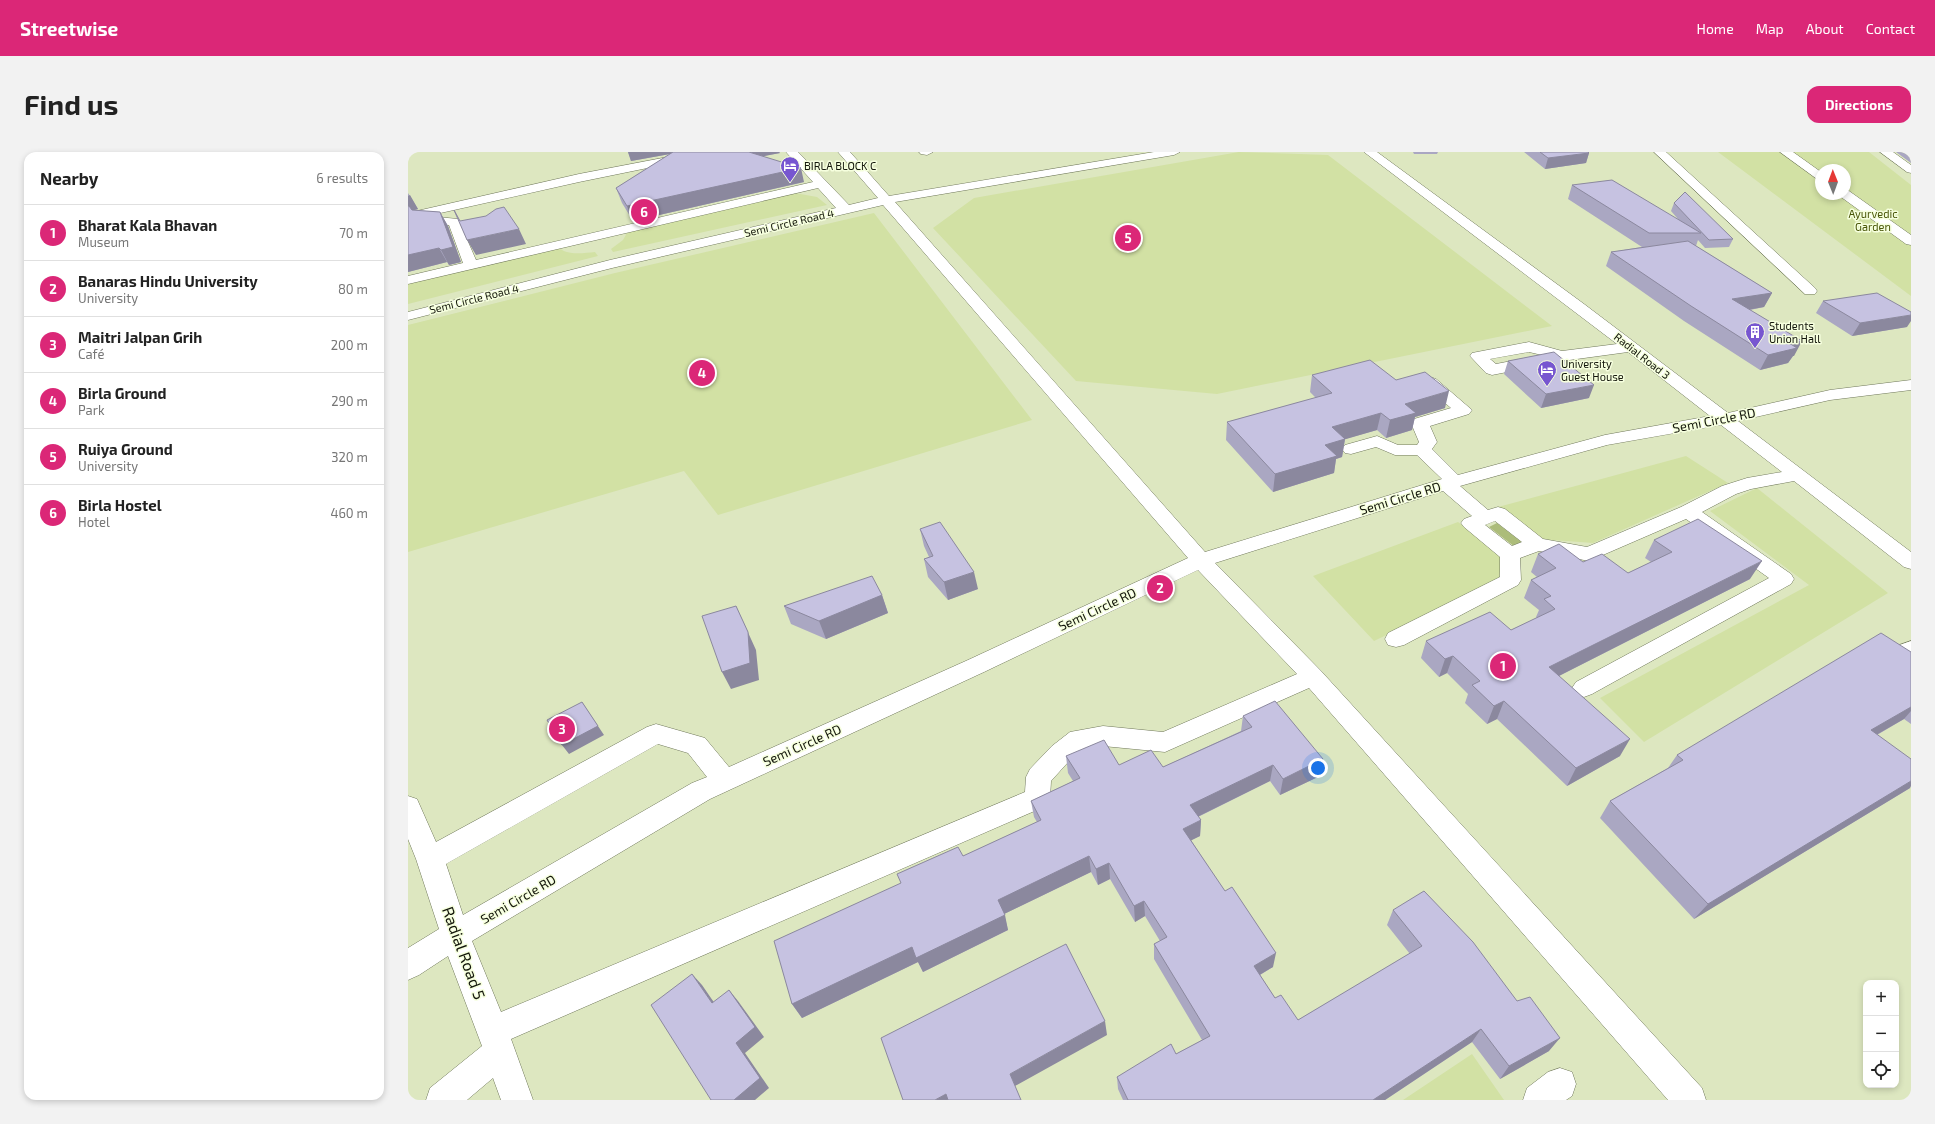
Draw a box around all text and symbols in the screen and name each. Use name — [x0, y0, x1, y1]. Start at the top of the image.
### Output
text: Streetwise — [20, 17, 118, 40]
text: Home — [1697, 20, 1734, 37]
text: Map — [1756, 20, 1784, 37]
text: About — [1806, 20, 1844, 37]
text: Contact — [1866, 20, 1915, 37]
button: Directions — [1807, 86, 1911, 123]
text: Find us — [24, 87, 118, 121]
hotel icon: BIRLA BLOCK C — [779, 155, 801, 183]
place label: BIRLA BLOCK C — [804, 159, 876, 172]
north arrow — [1815, 164, 1851, 200]
text: Nearby — [40, 168, 98, 188]
text: 6 results — [316, 170, 368, 186]
pin: 6 — [631, 197, 657, 227]
street label: Semi Circle Road 4 — [743, 206, 835, 239]
park label: Ayurvedic Garden — [1848, 207, 1898, 233]
text: Bharat Kala Bhavan — [78, 216, 217, 234]
pin: 5 — [1115, 223, 1141, 253]
text: 1 — [50, 225, 56, 241]
text: 70 m — [339, 225, 368, 241]
text: Museum — [78, 234, 129, 250]
text: Banaras Hindu University — [78, 272, 258, 290]
text: 2 — [49, 281, 57, 297]
text: 80 m — [338, 281, 368, 297]
street label: Semi Circle Road 4 — [428, 281, 520, 316]
text: University — [78, 290, 138, 306]
place label: Students Union Hall — [1769, 319, 1821, 345]
building icon: Students Union Hall — [1744, 321, 1766, 349]
text: Maitri Jalpan Grih — [78, 328, 202, 346]
street label: Radial Road 3 — [1612, 330, 1673, 381]
text: 3 — [49, 337, 57, 353]
text: 200 m — [331, 337, 368, 353]
text: Café — [78, 346, 104, 362]
place label: University Guest House — [1561, 357, 1624, 383]
pin: 4 — [689, 358, 715, 388]
hotel icon: University Guest House — [1536, 359, 1558, 387]
text: Birla Ground — [78, 384, 167, 402]
text: 4 — [49, 393, 57, 409]
text: 290 m — [331, 393, 368, 409]
text: Park — [78, 402, 105, 418]
street label: Semi Circle RD — [1671, 404, 1757, 436]
text: Ruiya Ground — [78, 440, 173, 458]
text: 5 — [49, 449, 57, 465]
text: 320 m — [331, 449, 368, 465]
text: University — [78, 458, 138, 474]
street label: Semi Circle RD — [1357, 478, 1443, 518]
text: Birla Hostel — [78, 496, 162, 514]
text: 6 — [49, 505, 57, 521]
text: 460 m — [330, 505, 368, 521]
text: Hotel — [78, 514, 110, 530]
pin: 2 — [1147, 573, 1173, 603]
street label: Semi Circle RD — [1055, 584, 1139, 634]
pin: 1 — [1490, 651, 1516, 681]
pin: 3 — [549, 714, 575, 744]
street label: Semi Circle RD — [760, 721, 844, 769]
your location — [1308, 758, 1328, 778]
street label: Semi Circle RD — [478, 871, 558, 927]
street label: Radial Road 5 — [439, 904, 490, 1002]
map controls — [1863, 980, 1899, 1088]
button: + — [1863, 980, 1899, 1016]
button: − — [1863, 1016, 1899, 1052]
button: locate — [1863, 1052, 1899, 1088]

